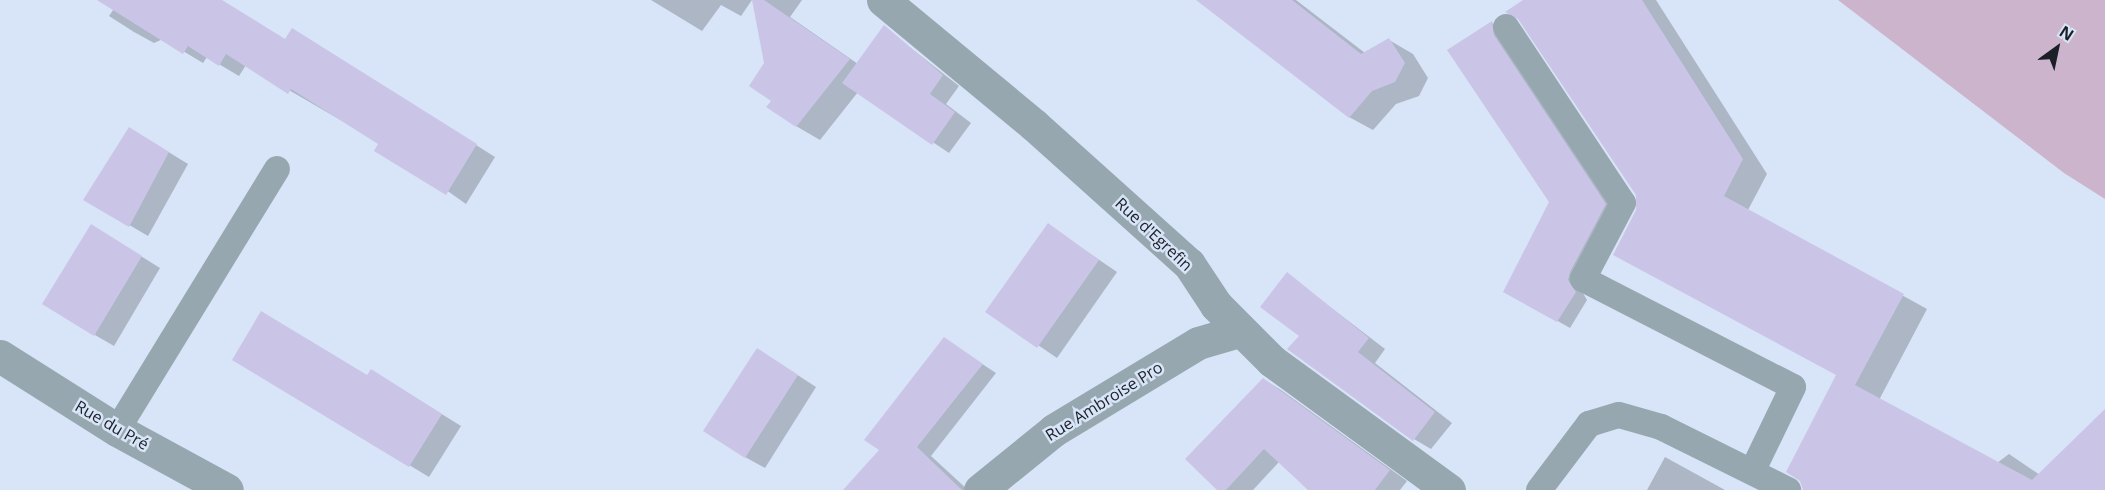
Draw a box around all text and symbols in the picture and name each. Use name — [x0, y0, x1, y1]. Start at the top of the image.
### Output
north arrow — [2027, 18, 2087, 78]
text: N — [2055, 20, 2078, 46]
street label: Rue d'Egrefin — [1111, 193, 1197, 275]
street label: Rue Ambroise Pro — [1042, 357, 1166, 445]
street label: Rue du Pré — [72, 396, 152, 454]

